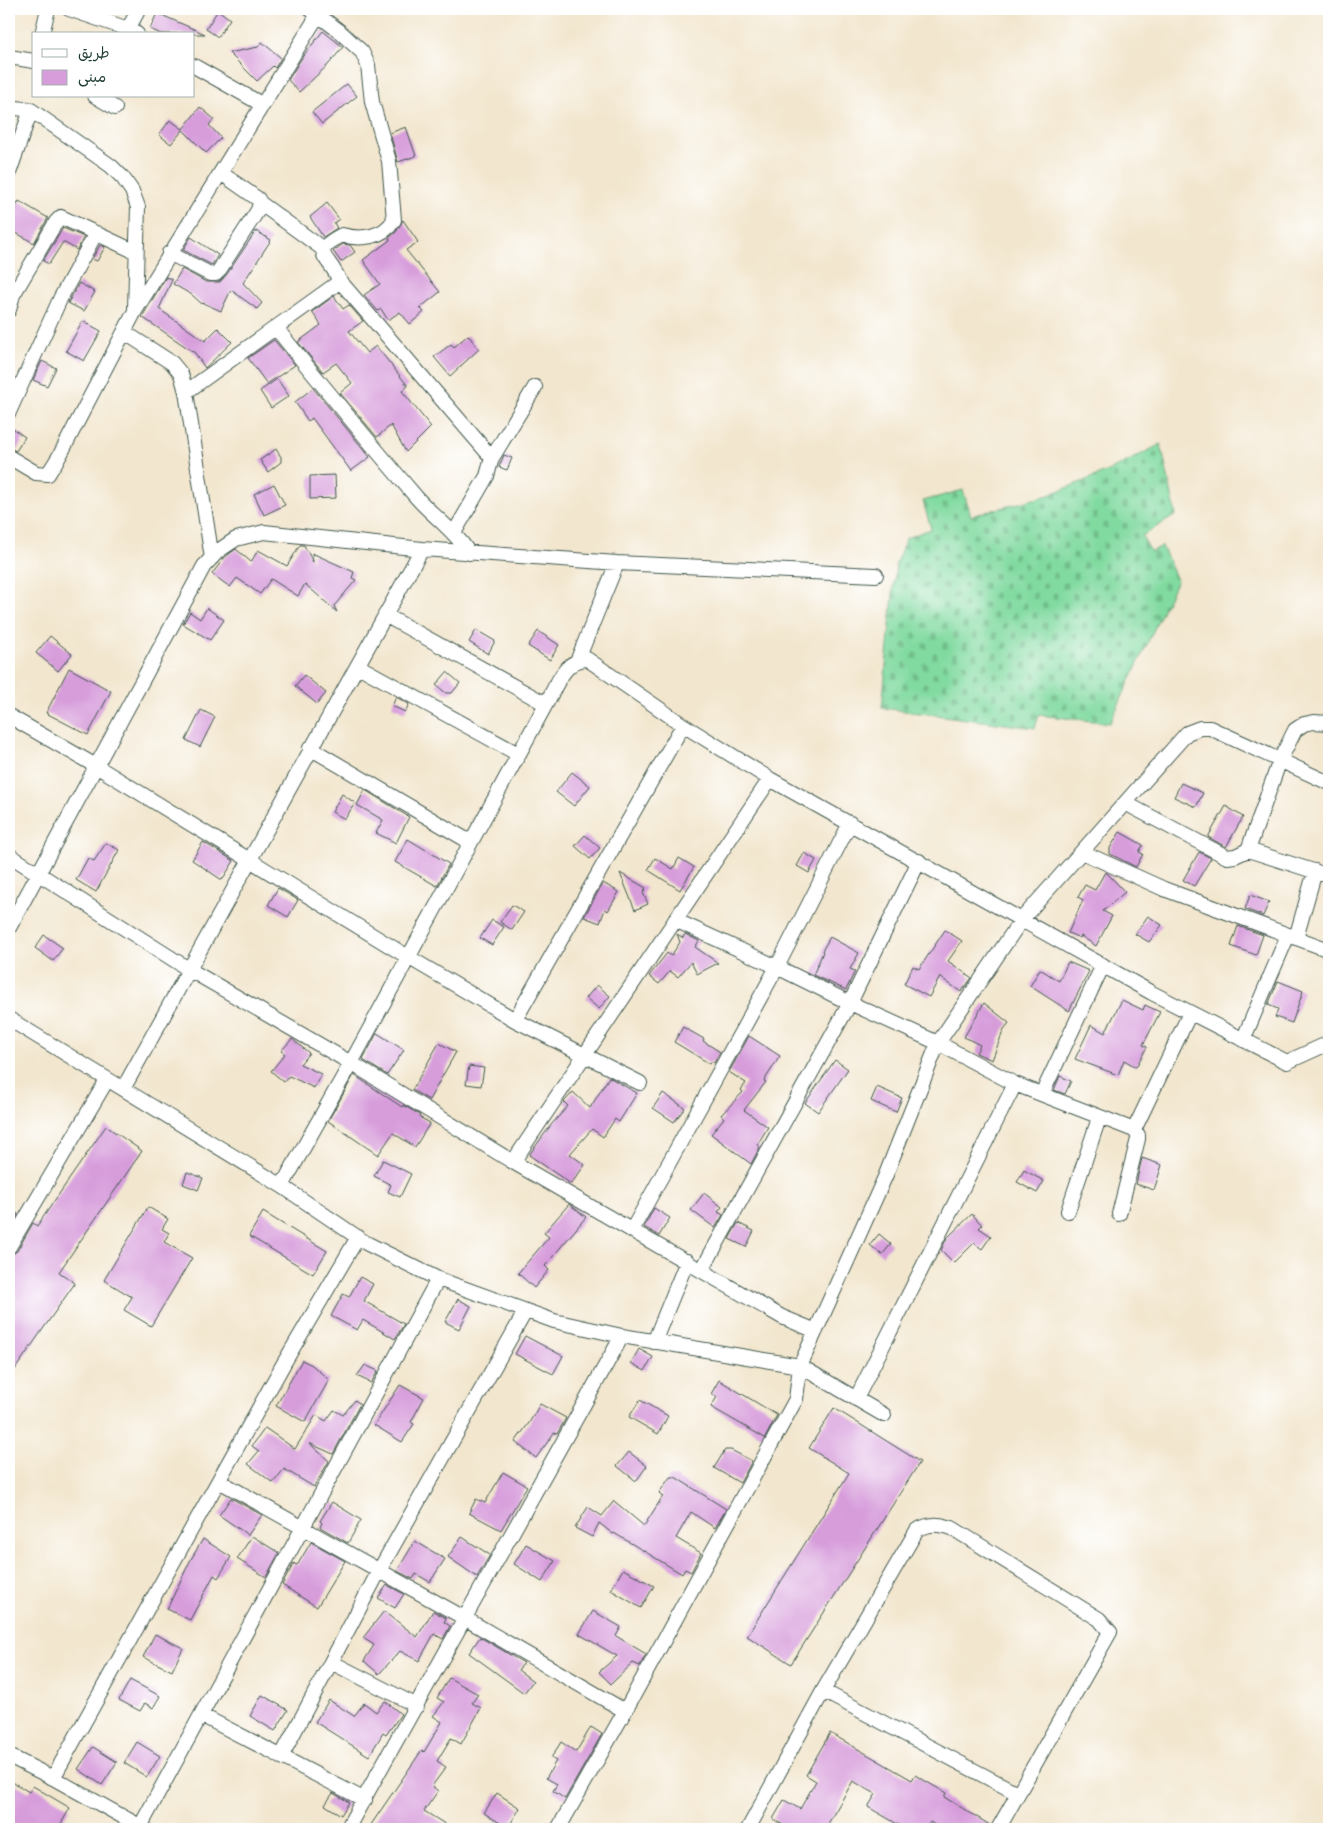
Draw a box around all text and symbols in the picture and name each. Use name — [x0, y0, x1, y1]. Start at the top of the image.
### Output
legend — [32, 32, 195, 98]
text: طريق — [78, 40, 110, 66]
text: مبنى — [78, 64, 106, 90]

